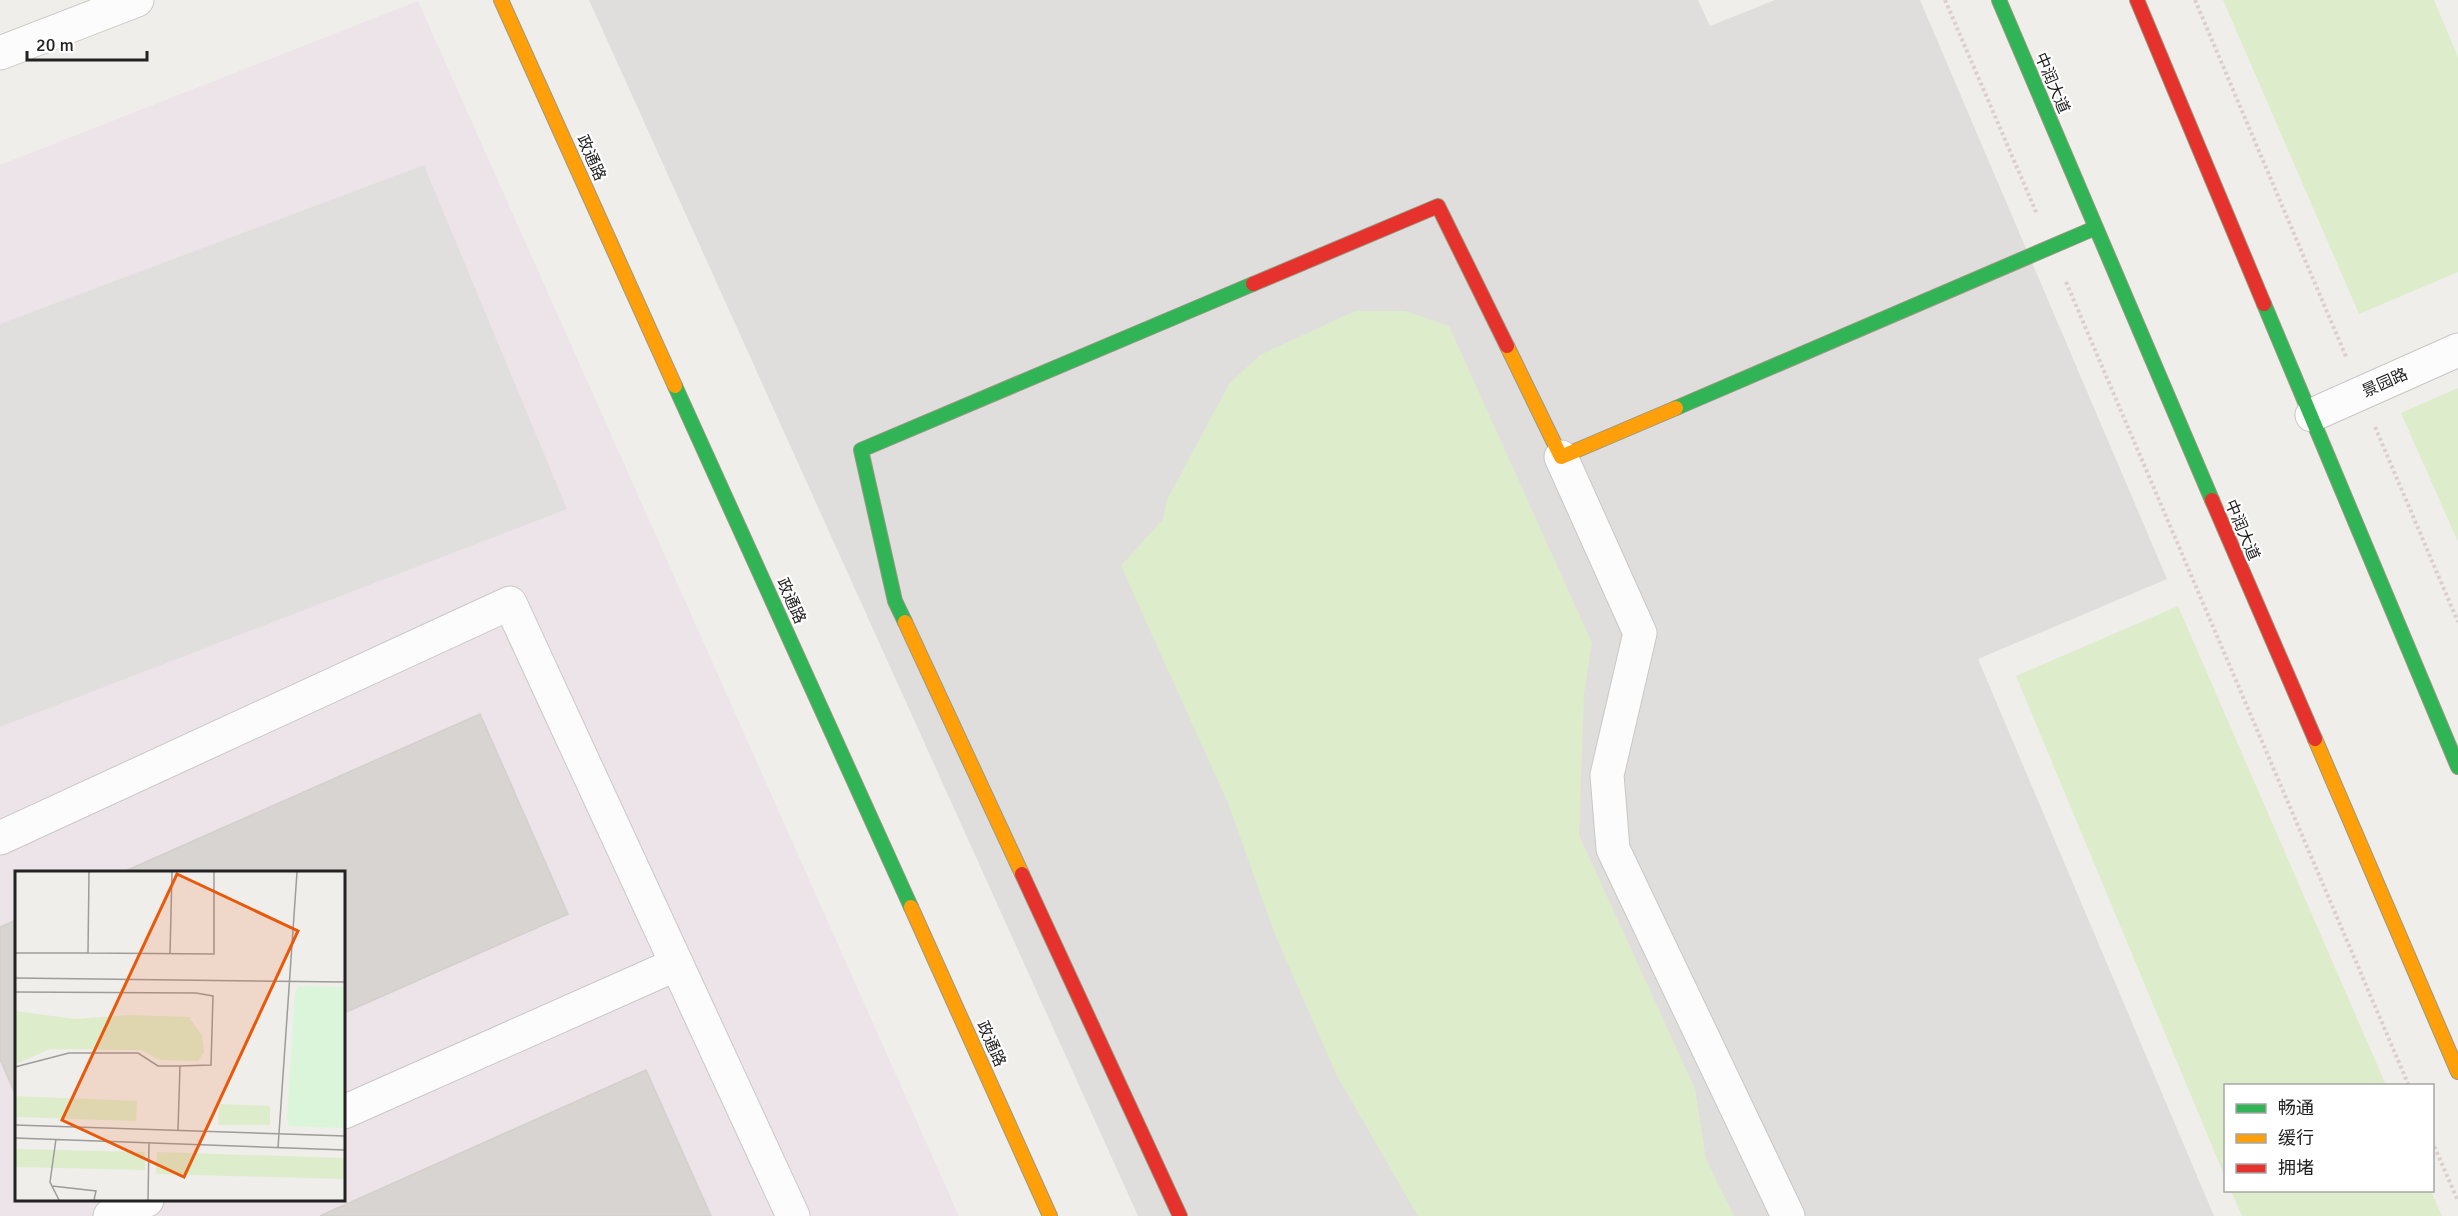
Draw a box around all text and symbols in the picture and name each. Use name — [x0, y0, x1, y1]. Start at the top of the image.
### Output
scale bar — [27, 24, 147, 62]
text: 20 m — [36, 34, 74, 56]
street label: 中润大道 — [2030, 50, 2074, 116]
street label: 政通路 — [572, 132, 610, 184]
street label: 景园路 — [2359, 364, 2411, 402]
street label: 中润大道 — [2220, 497, 2264, 563]
street label: 政通路 — [772, 575, 810, 627]
inset map — [15, 871, 345, 1201]
street label: 政通路 — [972, 1018, 1010, 1070]
legend — [2224, 1084, 2434, 1192]
text: 畅通 — [2278, 1097, 2314, 1119]
text: 缓行 — [2278, 1127, 2314, 1149]
text: 拥堵 — [2278, 1157, 2314, 1179]

